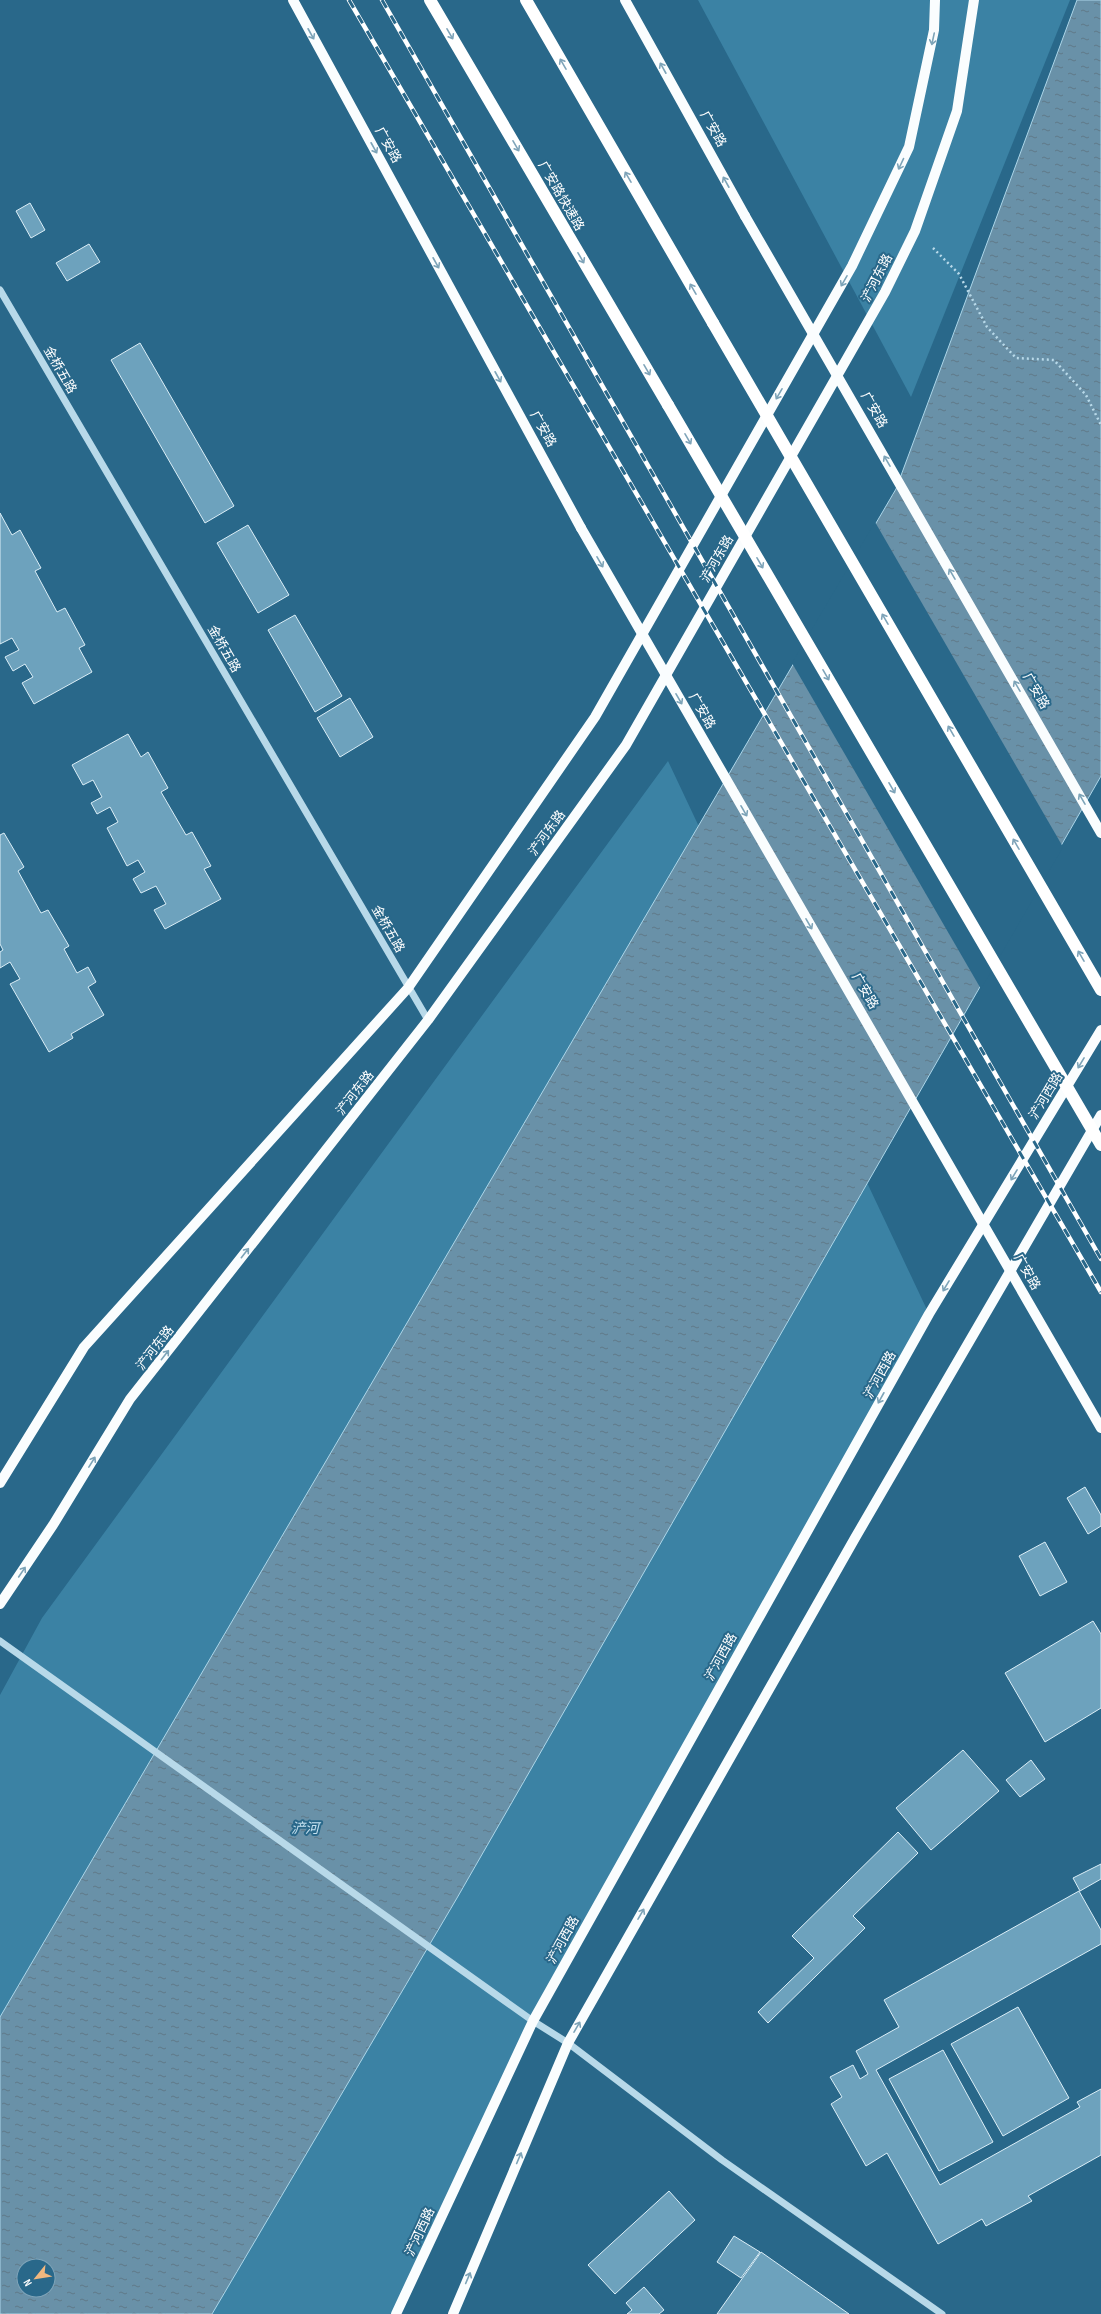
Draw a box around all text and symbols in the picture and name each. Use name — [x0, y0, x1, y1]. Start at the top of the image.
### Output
one-way arrow — [308, 28, 316, 40]
one-way arrow — [446, 28, 454, 40]
one-way arrow — [928, 32, 936, 45]
one-way arrow — [559, 58, 567, 70]
one-way arrow — [659, 62, 666, 74]
street label: 广安路 — [697, 108, 729, 150]
street label: 广安路 — [372, 124, 404, 166]
one-way arrow — [512, 140, 520, 152]
one-way arrow — [370, 142, 378, 154]
street label: 广安路快速路 — [535, 158, 587, 234]
one-way arrow — [897, 158, 904, 170]
one-way arrow — [624, 171, 632, 183]
one-way arrow — [722, 176, 730, 188]
street label: 浐河东路 — [858, 251, 896, 305]
one-way arrow — [578, 252, 586, 264]
one-way arrow — [433, 256, 440, 268]
one-way arrow — [839, 275, 847, 287]
one-way arrow — [689, 284, 697, 296]
street label: 金桥五路 — [40, 343, 80, 397]
one-way arrow — [644, 364, 652, 376]
one-way arrow — [495, 370, 502, 382]
one-way arrow — [775, 388, 783, 400]
street label: 广安路 — [857, 389, 891, 431]
street label: 广安路 — [527, 408, 559, 450]
one-way arrow — [684, 433, 692, 445]
one-way arrow — [883, 455, 891, 467]
street label: 浐河东路 — [697, 532, 737, 586]
one-way arrow — [597, 556, 605, 568]
one-way arrow — [757, 557, 765, 569]
one-way arrow — [948, 568, 956, 580]
one-way arrow — [881, 613, 889, 625]
street label: 金桥五路 — [204, 622, 244, 676]
one-way arrow — [823, 669, 831, 681]
street label: 广安路 — [1019, 670, 1053, 712]
one-way arrow — [1013, 680, 1021, 692]
street label: 广安路 — [685, 690, 719, 732]
one-way arrow — [676, 693, 684, 705]
one-way arrow — [946, 725, 954, 737]
one-way arrow — [888, 782, 896, 794]
one-way arrow — [1077, 793, 1085, 805]
one-way arrow — [741, 805, 749, 817]
street label: 浐河东路 — [525, 807, 569, 859]
one-way arrow — [1011, 838, 1019, 850]
street label: 金桥五路 — [368, 902, 408, 956]
one-way arrow — [806, 918, 814, 930]
one-way arrow — [1077, 950, 1085, 962]
street label: 广安路 — [848, 970, 882, 1012]
one-way arrow — [1076, 1057, 1084, 1069]
street label: 浐河东路 — [333, 1068, 377, 1118]
street label: 浐河西路 — [1026, 1070, 1066, 1122]
one-way arrow — [1009, 1169, 1017, 1181]
one-way arrow — [241, 1248, 250, 1259]
street label: 广安路 — [1010, 1251, 1044, 1293]
one-way arrow — [942, 1280, 950, 1292]
street label: 浐河东路 — [133, 1323, 177, 1373]
street label: 浐河西路 — [860, 1348, 900, 1402]
one-way arrow — [161, 1350, 169, 1361]
one-way arrow — [877, 1392, 885, 1404]
one-way arrow — [88, 1456, 96, 1468]
one-way arrow — [18, 1567, 26, 1578]
street label: 浐河西路 — [701, 1630, 741, 1684]
water label: 浐河 — [291, 1820, 322, 1837]
one-way arrow — [638, 1908, 646, 1920]
street label: 浐河西路 — [543, 1913, 583, 1967]
one-way arrow — [573, 2021, 581, 2033]
one-way arrow — [516, 2153, 523, 2165]
street label: 浐河西路 — [402, 2205, 438, 2259]
north arrow — [16, 2258, 56, 2298]
one-way arrow — [465, 2273, 472, 2285]
text: N — [21, 2277, 35, 2289]

